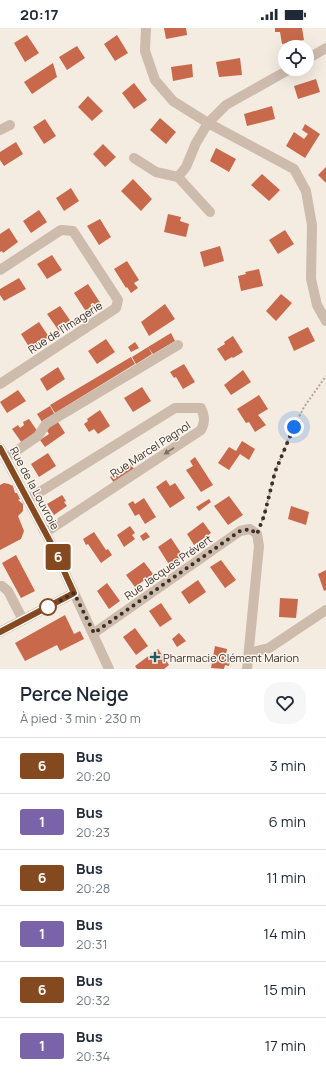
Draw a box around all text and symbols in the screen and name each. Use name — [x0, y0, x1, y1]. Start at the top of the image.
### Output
text: 20:17 — [20, 4, 59, 25]
map controls — [278, 40, 314, 76]
button: locate — [278, 40, 314, 76]
street label: Rue de l'Imagerie — [25, 297, 106, 357]
street label: Rue Marcel Pagnol — [107, 417, 193, 481]
your location — [284, 417, 304, 437]
street label: Rue de la Louvroie — [7, 444, 63, 533]
one-way arrow — [163, 448, 175, 455]
street label: Rue Jacques Prévert — [121, 531, 215, 603]
line badge: 6 — [45, 544, 71, 570]
text: 6 — [54, 547, 62, 566]
unlabelled marker — [39, 598, 57, 616]
place label: Pharmacie Clément Marion — [163, 650, 299, 665]
marker: Pharmacie Clément Marion — [150, 652, 160, 662]
text: Perce Neige — [20, 681, 129, 707]
button: heart — [264, 682, 306, 724]
text: À pied · 3 min · 230 m — [20, 709, 141, 727]
text: Bus — [76, 746, 103, 767]
text: 3 min — [270, 755, 306, 776]
text: 6 — [38, 756, 46, 775]
text: 20:20 — [76, 767, 111, 785]
text: Bus — [76, 802, 103, 823]
text: 6 min — [269, 811, 306, 832]
text: 1 — [39, 812, 45, 831]
text: 20:23 — [76, 823, 110, 841]
text: Bus — [76, 858, 103, 879]
text: 11 min — [266, 867, 306, 888]
text: 6 — [38, 868, 46, 887]
text: 20:28 — [76, 879, 110, 897]
text: Bus — [76, 914, 103, 935]
text: 14 min — [263, 923, 306, 944]
text: 1 — [39, 924, 45, 943]
text: 20:31 — [76, 935, 108, 953]
text: Bus — [76, 970, 103, 991]
text: 15 min — [263, 979, 306, 1000]
text: 6 — [38, 980, 46, 999]
text: 20:32 — [76, 991, 110, 1009]
text: Bus — [76, 1026, 103, 1047]
text: 17 min — [264, 1035, 306, 1056]
text: 1 — [39, 1036, 45, 1055]
text: 20:34 — [76, 1047, 110, 1065]

